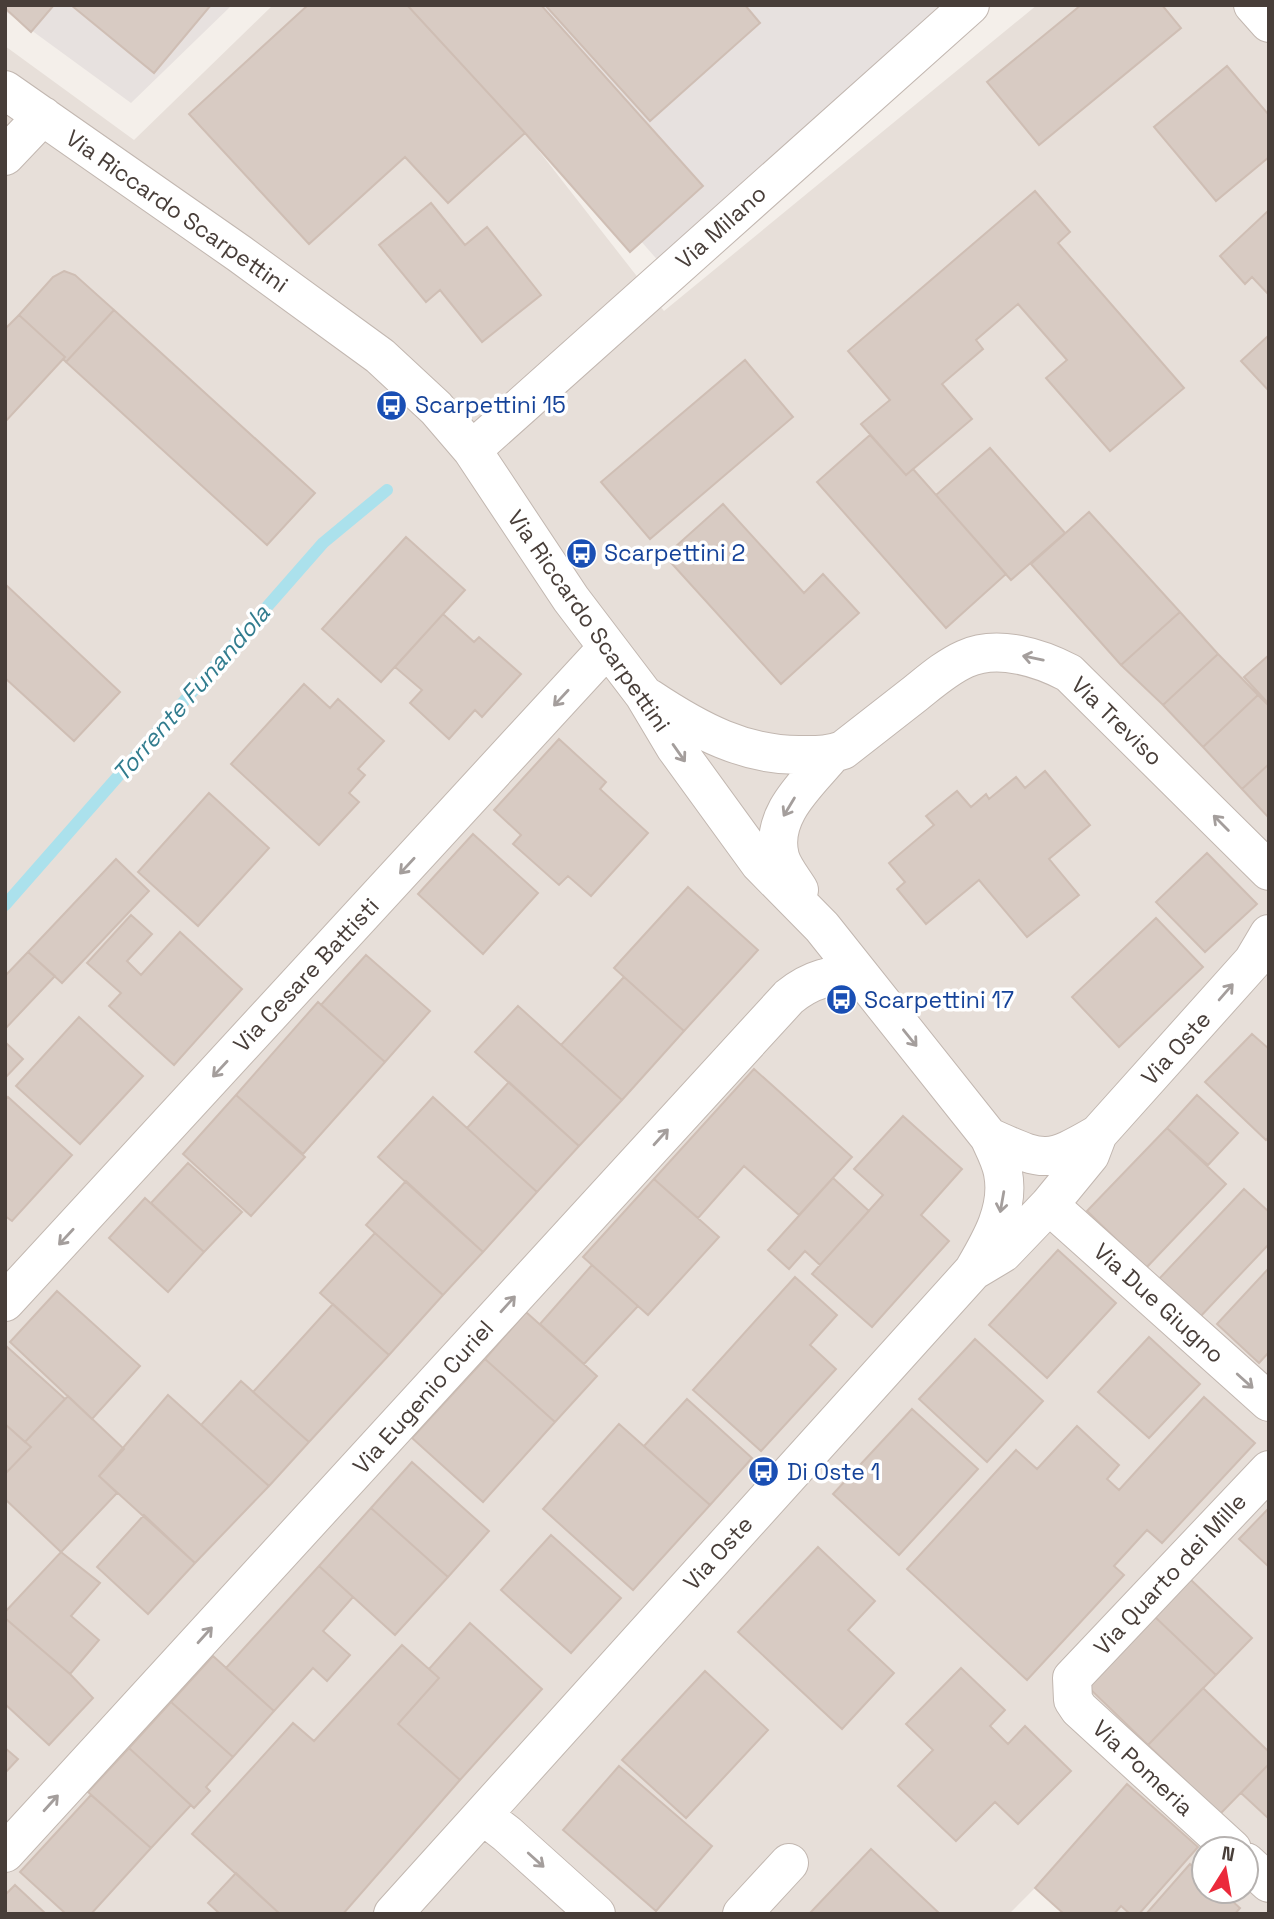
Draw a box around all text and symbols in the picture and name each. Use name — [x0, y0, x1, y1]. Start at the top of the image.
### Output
street label: Via Riccardo Scarpettini — [60, 123, 294, 299]
street label: Via Milano — [669, 178, 773, 276]
bus stop icon: Scarpettini 15 — [375, 388, 409, 422]
place label: Scarpettini 15 — [415, 390, 566, 420]
street label: Via Riccardo Scarpettini — [501, 504, 677, 738]
bus stop icon: Scarpettini 2 — [564, 536, 598, 570]
place label: Scarpettini 2 — [604, 538, 745, 568]
water label: Torrente Funandola — [106, 598, 277, 788]
one-way arrow — [1022, 651, 1045, 665]
street label: Via Treviso — [1065, 670, 1169, 772]
one-way arrow — [552, 689, 569, 706]
one-way arrow — [672, 743, 686, 762]
one-way arrow — [782, 797, 796, 817]
one-way arrow — [1213, 814, 1230, 831]
one-way arrow — [398, 857, 415, 874]
street label: Via Cesare Battisti — [227, 891, 385, 1059]
bus stop icon: Scarpettini 17 — [824, 983, 858, 1017]
one-way arrow — [1218, 983, 1234, 1001]
place label: Scarpettini 17 — [864, 985, 1014, 1015]
street label: Via Oste — [1135, 1005, 1217, 1091]
one-way arrow — [903, 1028, 918, 1046]
one-way arrow — [211, 1060, 228, 1077]
one-way arrow — [653, 1129, 670, 1146]
one-way arrow — [995, 1190, 1008, 1213]
one-way arrow — [57, 1228, 74, 1245]
street label: Via Due Giugno — [1087, 1236, 1231, 1370]
one-way arrow — [499, 1296, 516, 1313]
street label: Via Eugenio Curiel — [346, 1314, 500, 1480]
one-way arrow — [1236, 1373, 1254, 1389]
bus stop icon: Di Oste 1 — [747, 1455, 781, 1489]
place label: Di Oste 1 — [787, 1457, 880, 1487]
street label: Via Quarto dei Mille — [1087, 1487, 1253, 1661]
street label: Via Oste — [677, 1510, 759, 1596]
one-way arrow — [197, 1626, 213, 1644]
street label: Via Pomeria — [1086, 1714, 1200, 1822]
one-way arrow — [43, 1794, 59, 1812]
north arrow — [1190, 1835, 1260, 1905]
text: N — [1220, 1840, 1237, 1867]
one-way arrow — [527, 1851, 544, 1868]

